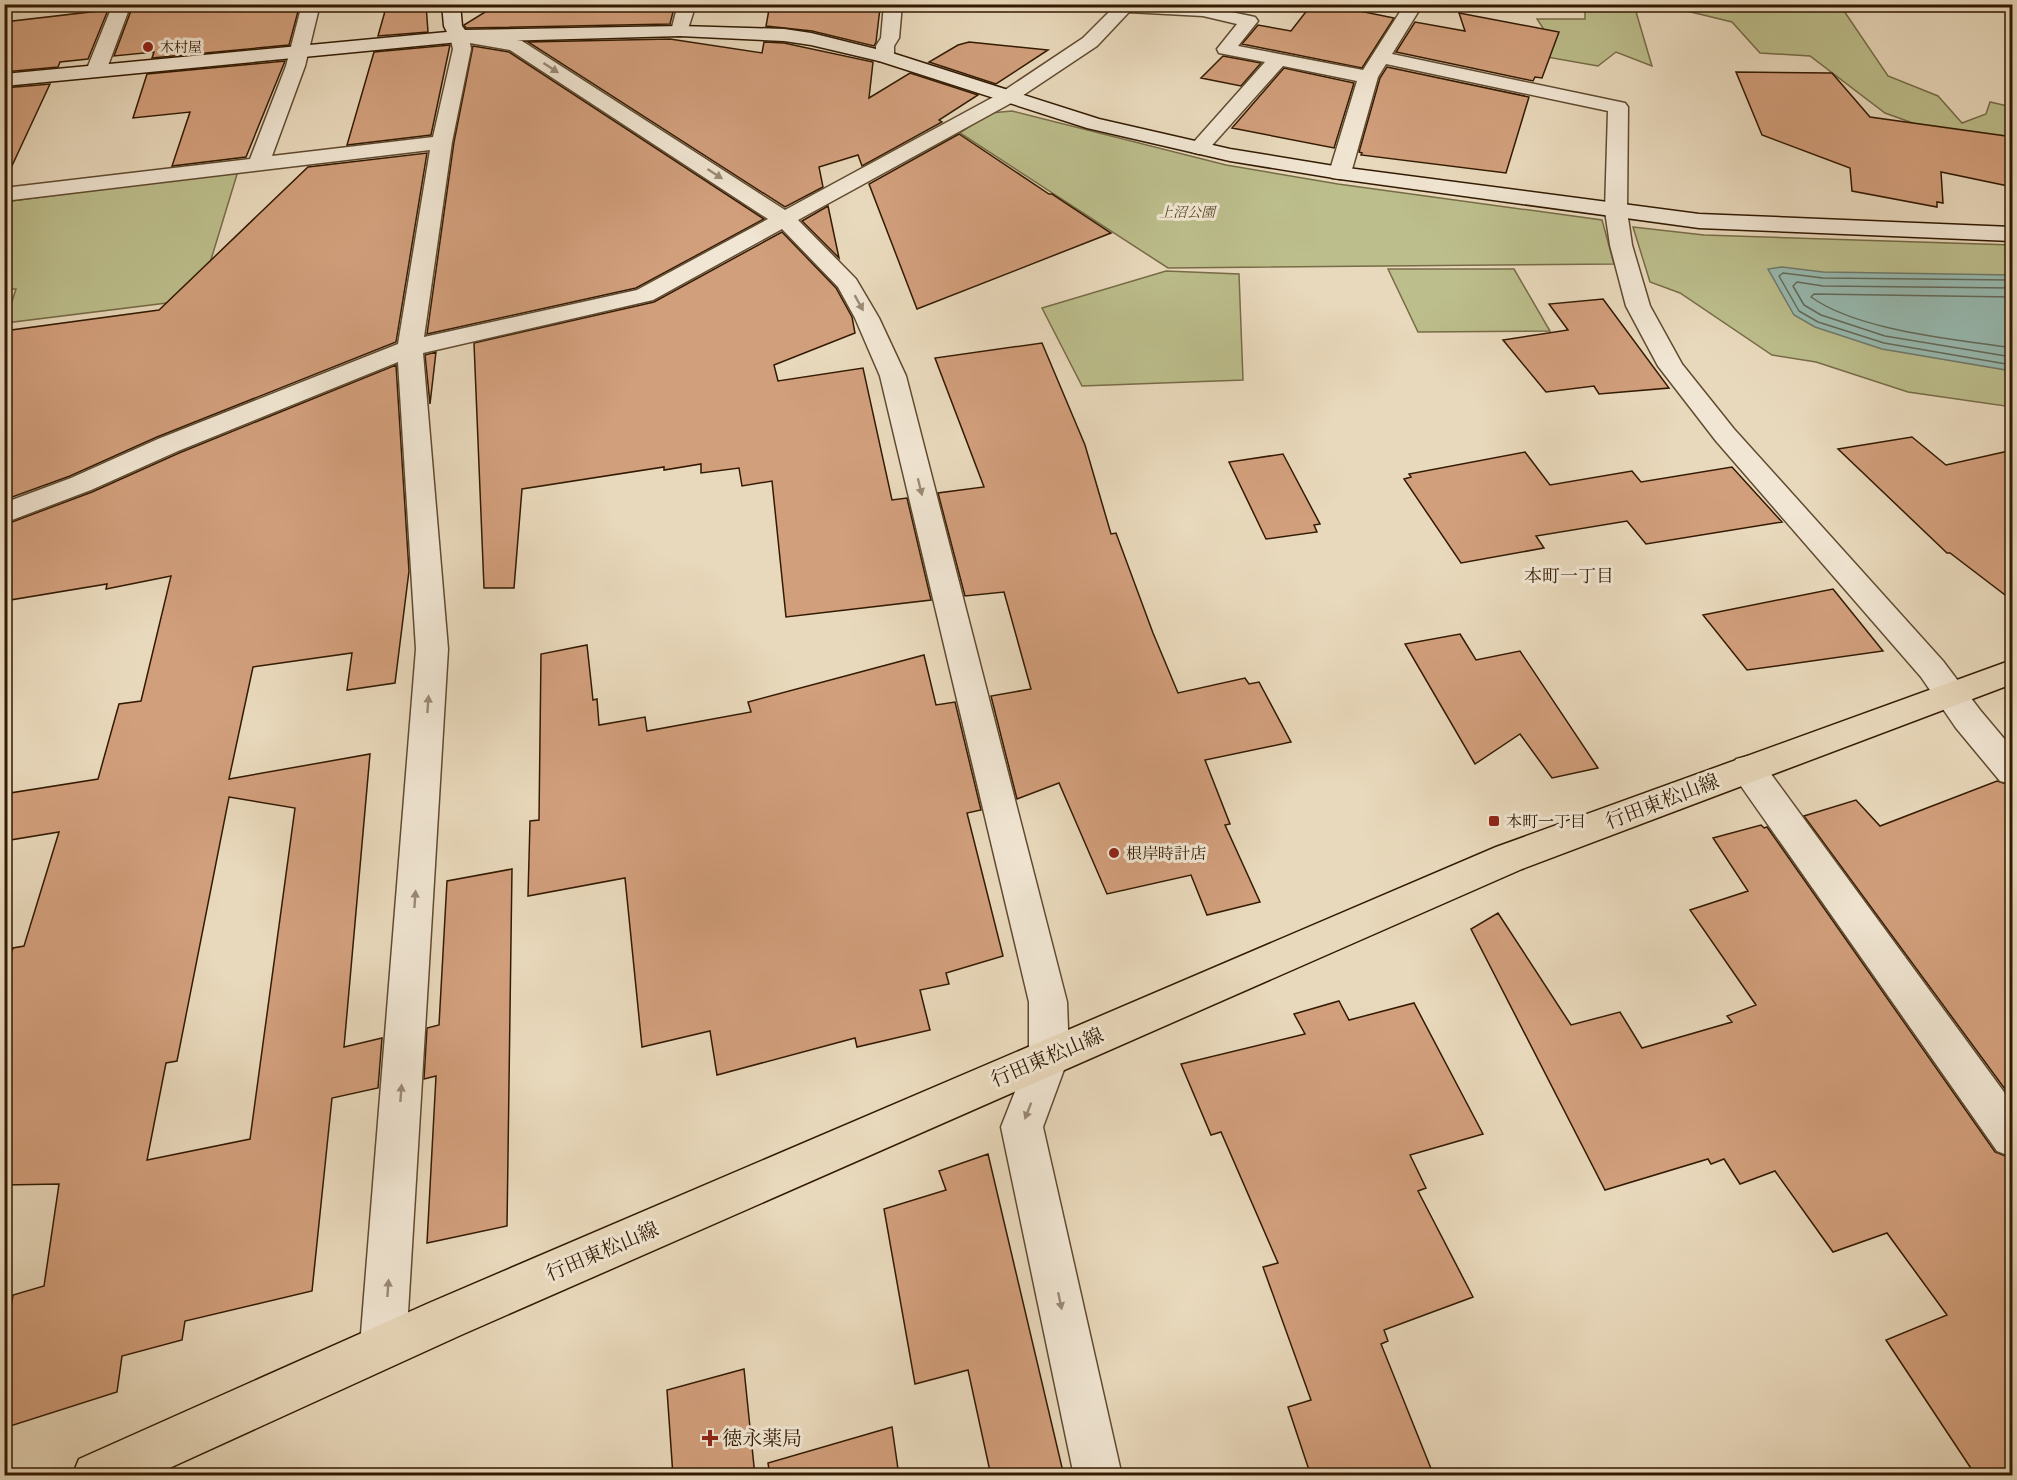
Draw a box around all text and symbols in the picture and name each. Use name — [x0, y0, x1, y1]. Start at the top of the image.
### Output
place label: 木村屋 — [160, 38, 202, 56]
marker: 木村屋 — [141, 40, 155, 54]
one-way arrow — [543, 63, 560, 74]
one-way arrow — [707, 169, 723, 180]
park label: 上沼公園 — [1159, 203, 1217, 221]
one-way arrow — [854, 295, 864, 312]
one-way arrow — [916, 478, 926, 496]
district label: 本町一丁目 — [1524, 565, 1614, 587]
one-way arrow — [423, 695, 433, 714]
street label: 行田東松山線 — [1602, 768, 1722, 834]
place label: 本町一丁目 — [1506, 811, 1586, 831]
marker: 本町一丁目 — [1487, 814, 1501, 828]
place label: 根岸時計店 — [1126, 843, 1206, 863]
marker: 根岸時計店 — [1107, 846, 1121, 860]
one-way arrow — [410, 889, 419, 908]
street label: 行田東松山線 — [987, 1023, 1107, 1091]
one-way arrow — [396, 1084, 406, 1103]
one-way arrow — [1022, 1102, 1032, 1120]
street label: 行田東松山線 — [542, 1217, 662, 1285]
one-way arrow — [383, 1278, 392, 1297]
one-way arrow — [1055, 1292, 1065, 1310]
place label: 徳永薬局 — [722, 1426, 802, 1450]
marker: 徳永薬局 — [703, 1431, 717, 1445]

